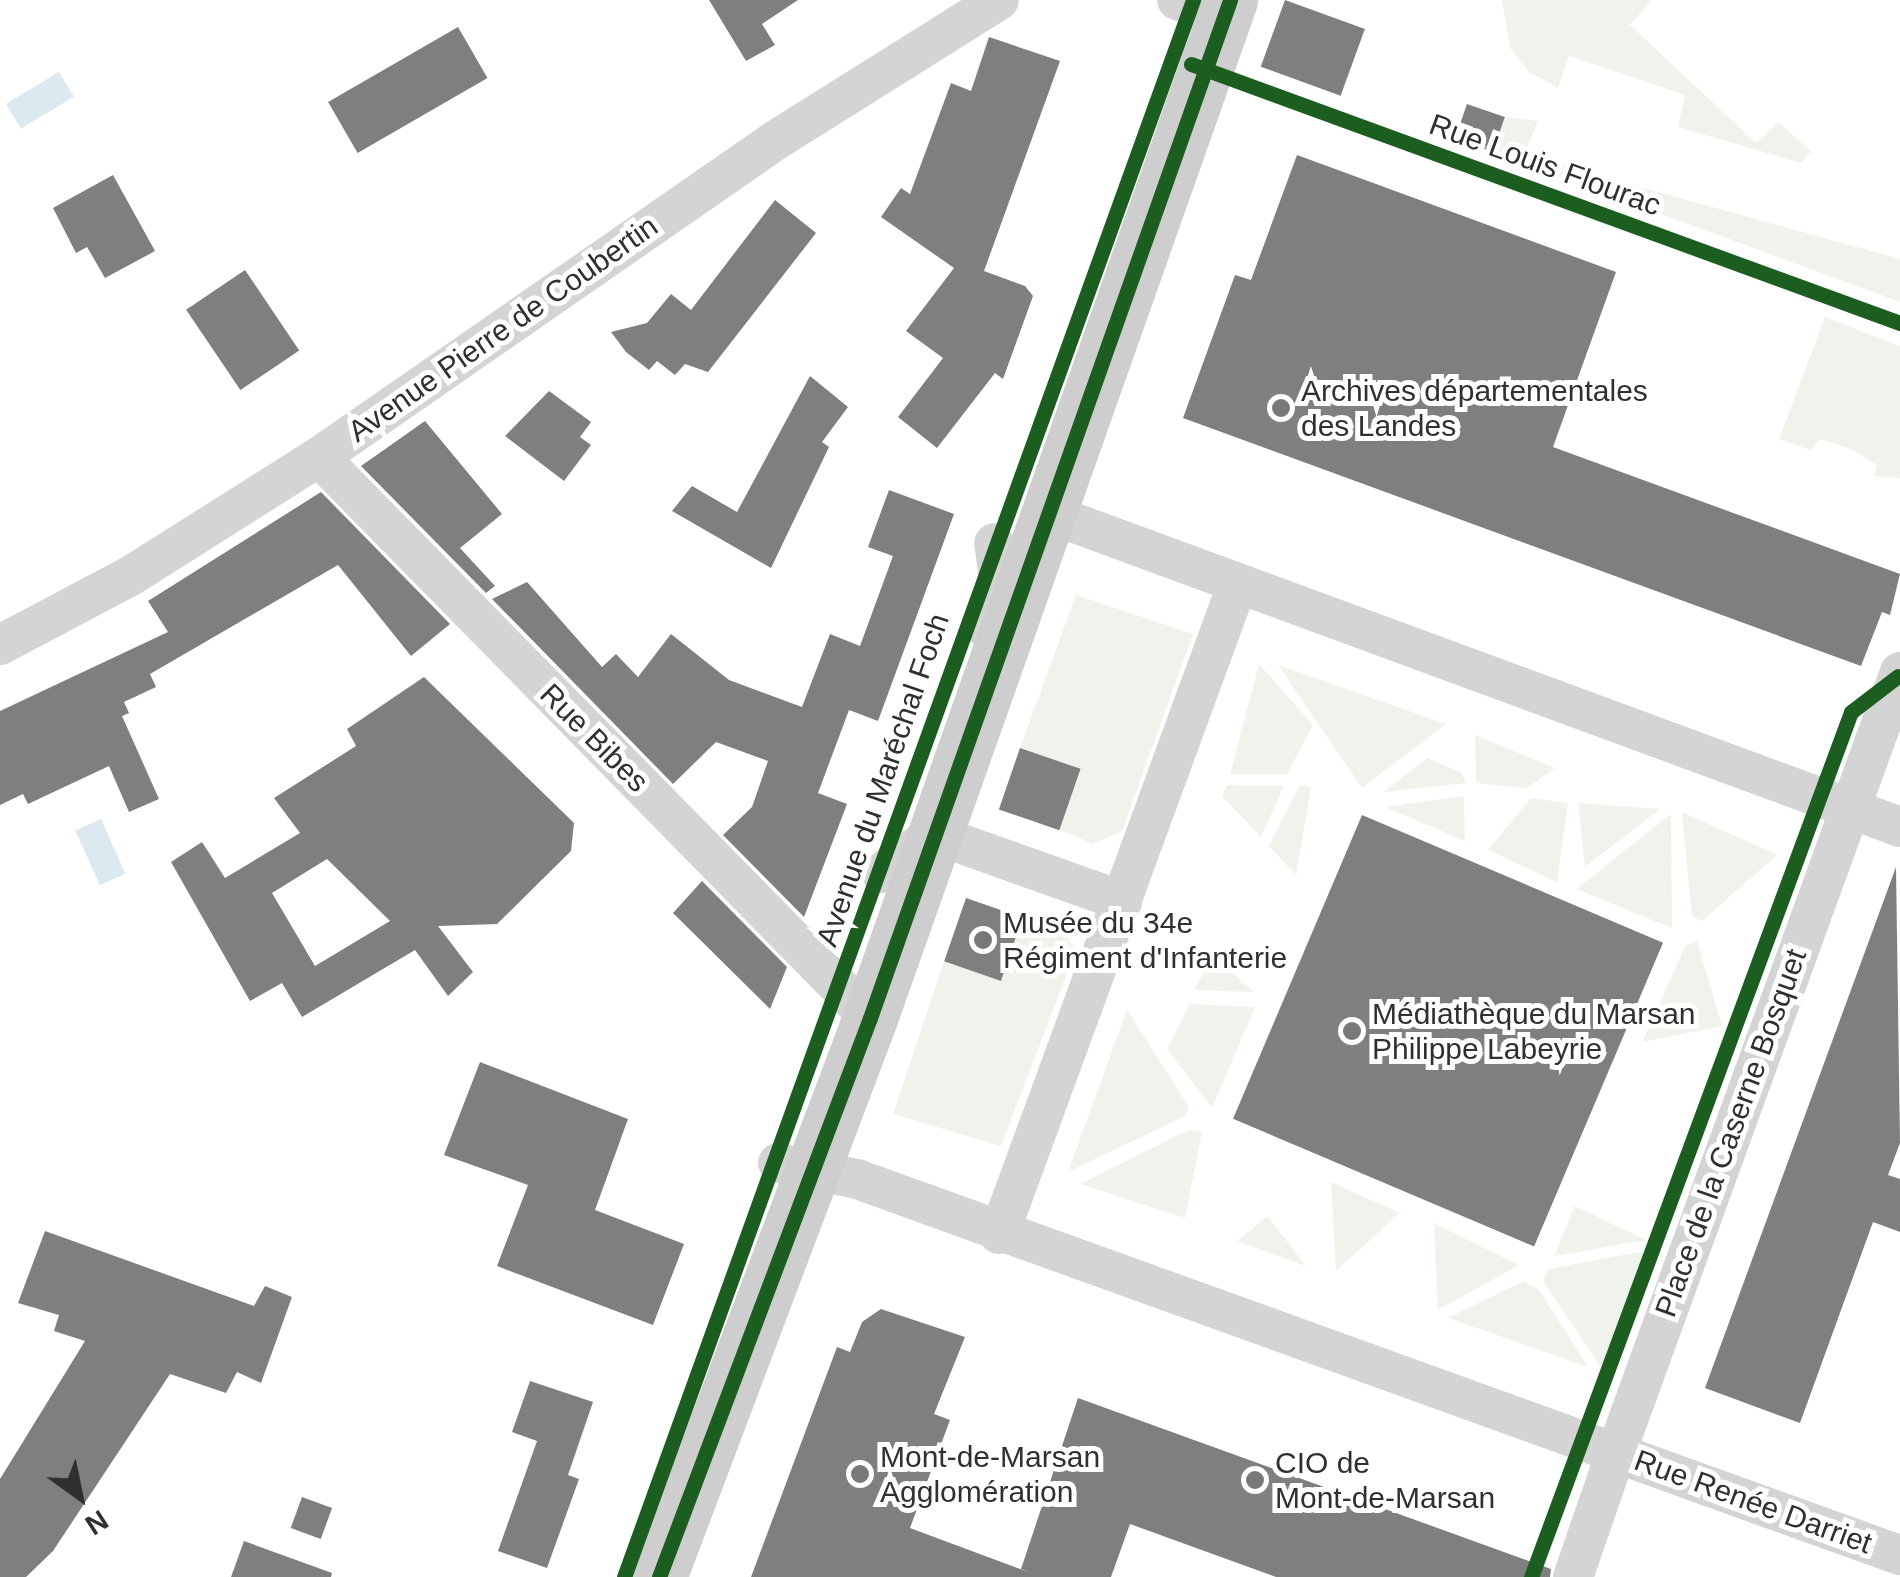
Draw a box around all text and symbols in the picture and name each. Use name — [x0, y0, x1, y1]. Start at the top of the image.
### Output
street label: Rue Louis Flourac — [1424, 106, 1666, 224]
street label: Avenue Pierre de Coubertin — [341, 208, 665, 450]
place label: Archives départementales des Landes — [1301, 373, 1648, 444]
marker: Archives départementales des Landes — [1270, 397, 1292, 419]
street label: Avenue du Maréchal Foch — [809, 609, 957, 951]
street label: Rue Bibes — [532, 676, 656, 800]
place label: Musée du 34e Régiment d'Infanterie — [1003, 905, 1287, 976]
marker: Musée du 34e Régiment d'Infanterie — [972, 929, 994, 951]
street label: Place de la Caserne Bosquet — [1648, 944, 1814, 1322]
place label: Médiathèque du Marsan Philippe Labeyrie — [1372, 996, 1696, 1066]
marker: Médiathèque du Marsan Philippe Labeyrie — [1341, 1020, 1363, 1042]
place label: Mont-de-Marsan Agglomération — [880, 1439, 1100, 1510]
street label: Rue Renée Darriet — [1629, 1442, 1877, 1562]
place label: CIO de Mont-de-Marsan — [1275, 1445, 1495, 1516]
north arrow — [30, 1447, 130, 1547]
marker: Mont-de-Marsan Agglomération — [849, 1463, 871, 1485]
marker: CIO de Mont-de-Marsan — [1244, 1469, 1266, 1491]
text: N — [80, 1504, 114, 1541]

